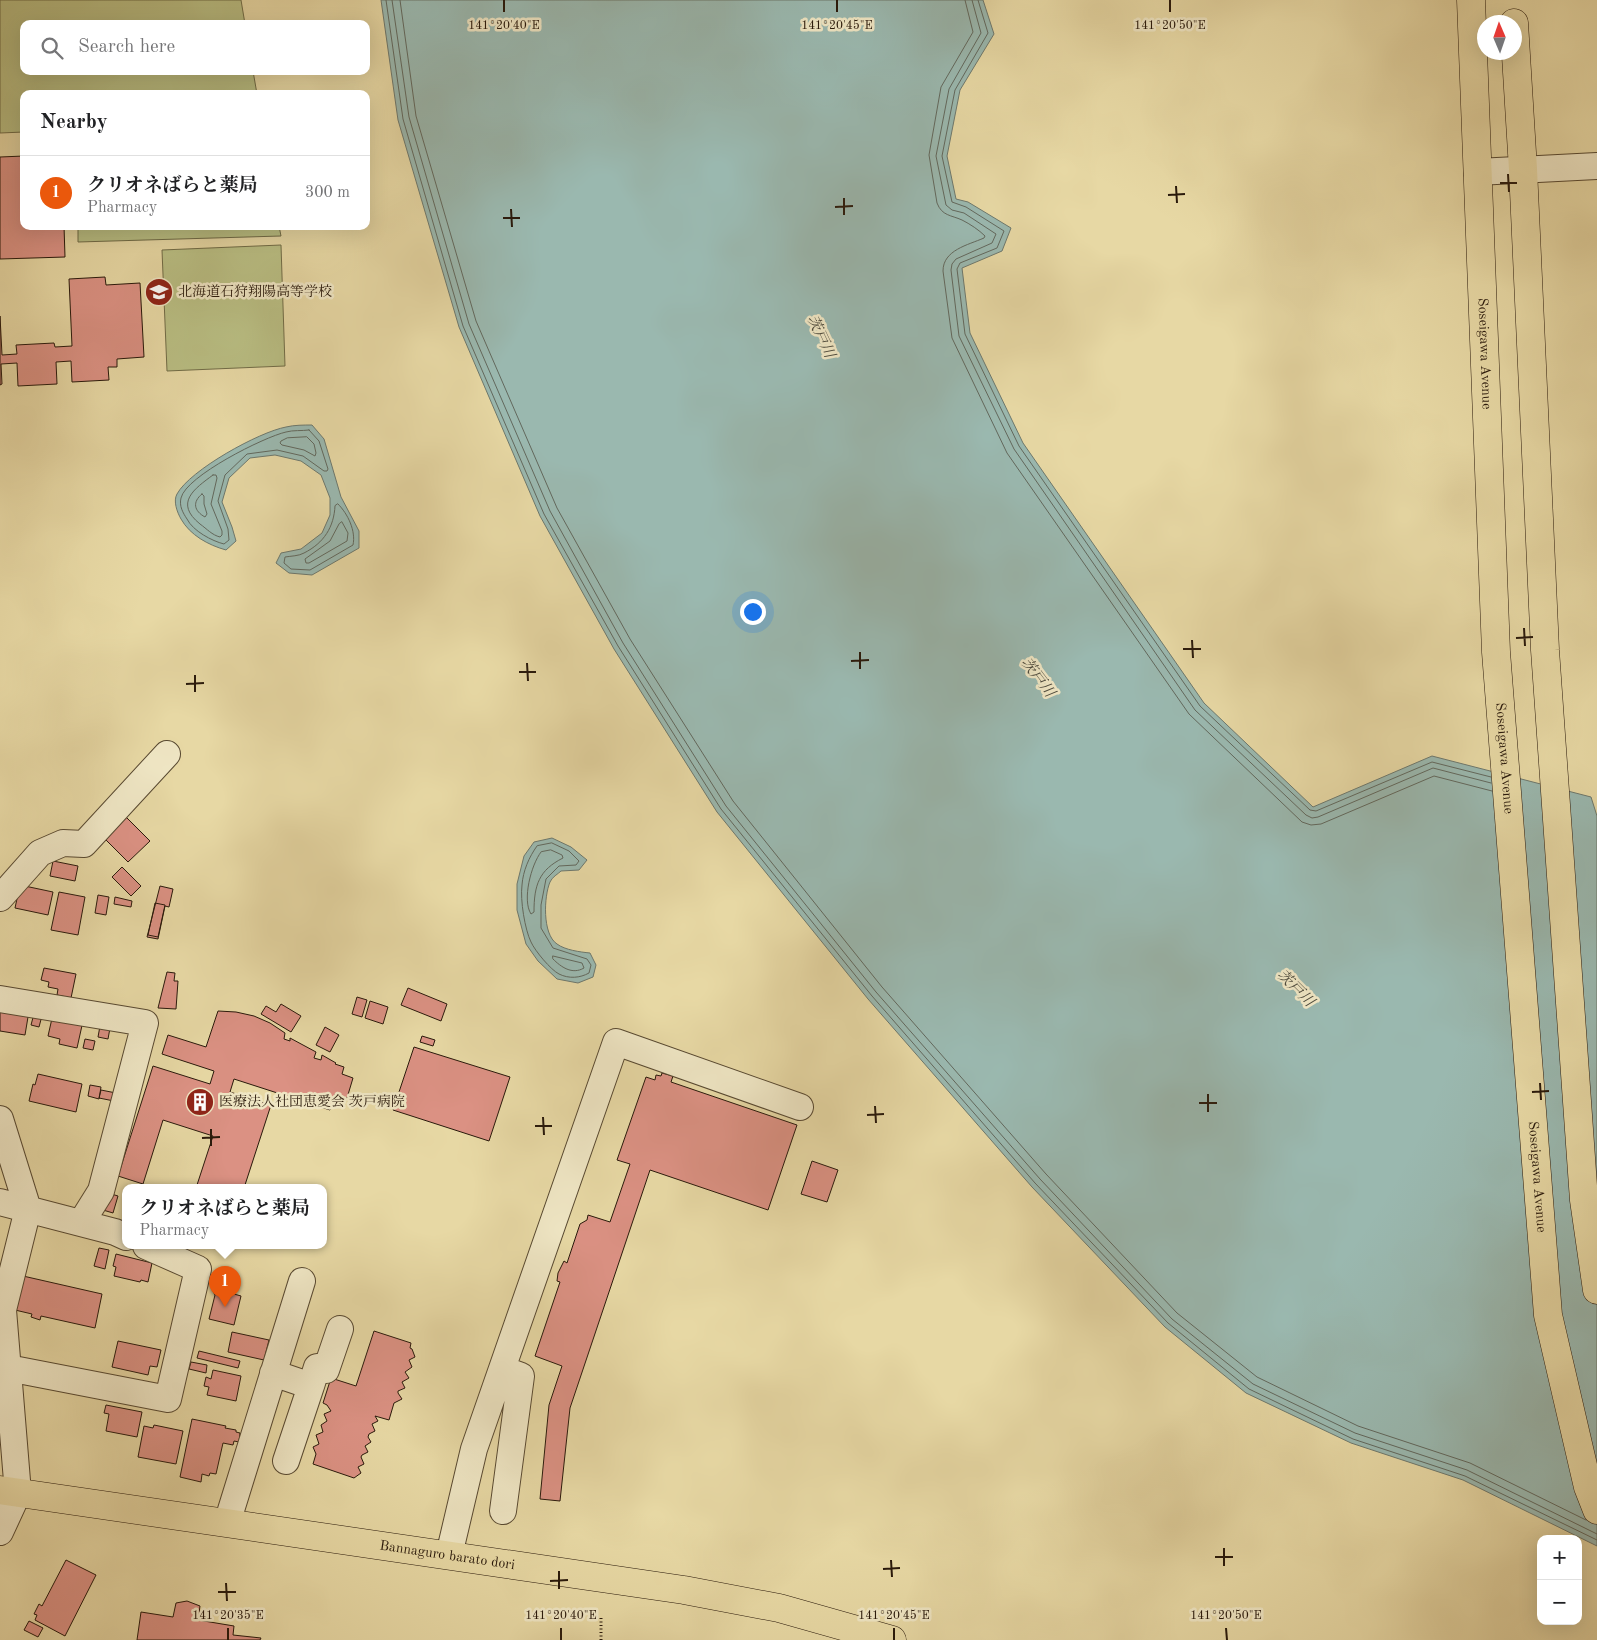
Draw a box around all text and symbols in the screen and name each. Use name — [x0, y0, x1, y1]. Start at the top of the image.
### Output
north arrow — [1477, 15, 1522, 60]
text: 141°20'45"E — [801, 19, 873, 32]
text: 141°20'50"E — [1134, 19, 1206, 32]
search box — [20, 20, 370, 75]
text: 141°20'40"E — [468, 20, 540, 32]
icon: search — [38, 34, 66, 62]
text: Search here — [78, 38, 175, 57]
text: Nearby — [40, 112, 108, 133]
text: クリオネばらと薬局 — [87, 177, 258, 196]
text: 1 — [51, 185, 61, 201]
text: 300 m — [305, 185, 350, 201]
text: Pharmacy — [87, 200, 157, 216]
school or university icon: 北海道石狩翔陽高等学校 — [144, 277, 174, 307]
place label: 北海道石狩翔陽高等学校 — [178, 284, 332, 299]
street label: Soseigawa Avenue — [1475, 298, 1494, 410]
water label: 茨戸川 — [804, 313, 839, 362]
your location — [740, 599, 766, 625]
water label: 茨戸川 — [1017, 654, 1059, 702]
street label: Soseigawa Avenue — [1493, 702, 1516, 815]
water label: 茨戸川 — [1274, 966, 1319, 1012]
building icon: 医療法人社団恵愛会 茨戸病院 — [185, 1087, 215, 1117]
place label: 医療法人社団恵愛会 茨戸病院 — [219, 1094, 405, 1109]
street label: Soseigawa Avenue — [1526, 1121, 1549, 1233]
popup — [122, 1184, 327, 1249]
text: クリオネばらと薬局 — [139, 1200, 310, 1219]
text: Pharmacy — [139, 1223, 209, 1239]
pin: 1 — [209, 1266, 241, 1307]
map controls — [1537, 1535, 1582, 1625]
button: + — [1537, 1535, 1582, 1580]
street label: Bannaguro barato dori — [379, 1539, 516, 1572]
button: − — [1537, 1580, 1582, 1625]
text: 141°20'35"E — [192, 1609, 264, 1622]
text: 141°20'45"E — [858, 1609, 930, 1622]
text: 141°20'50"E — [1190, 1609, 1262, 1622]
text: 141°20'40"E — [525, 1610, 597, 1622]

